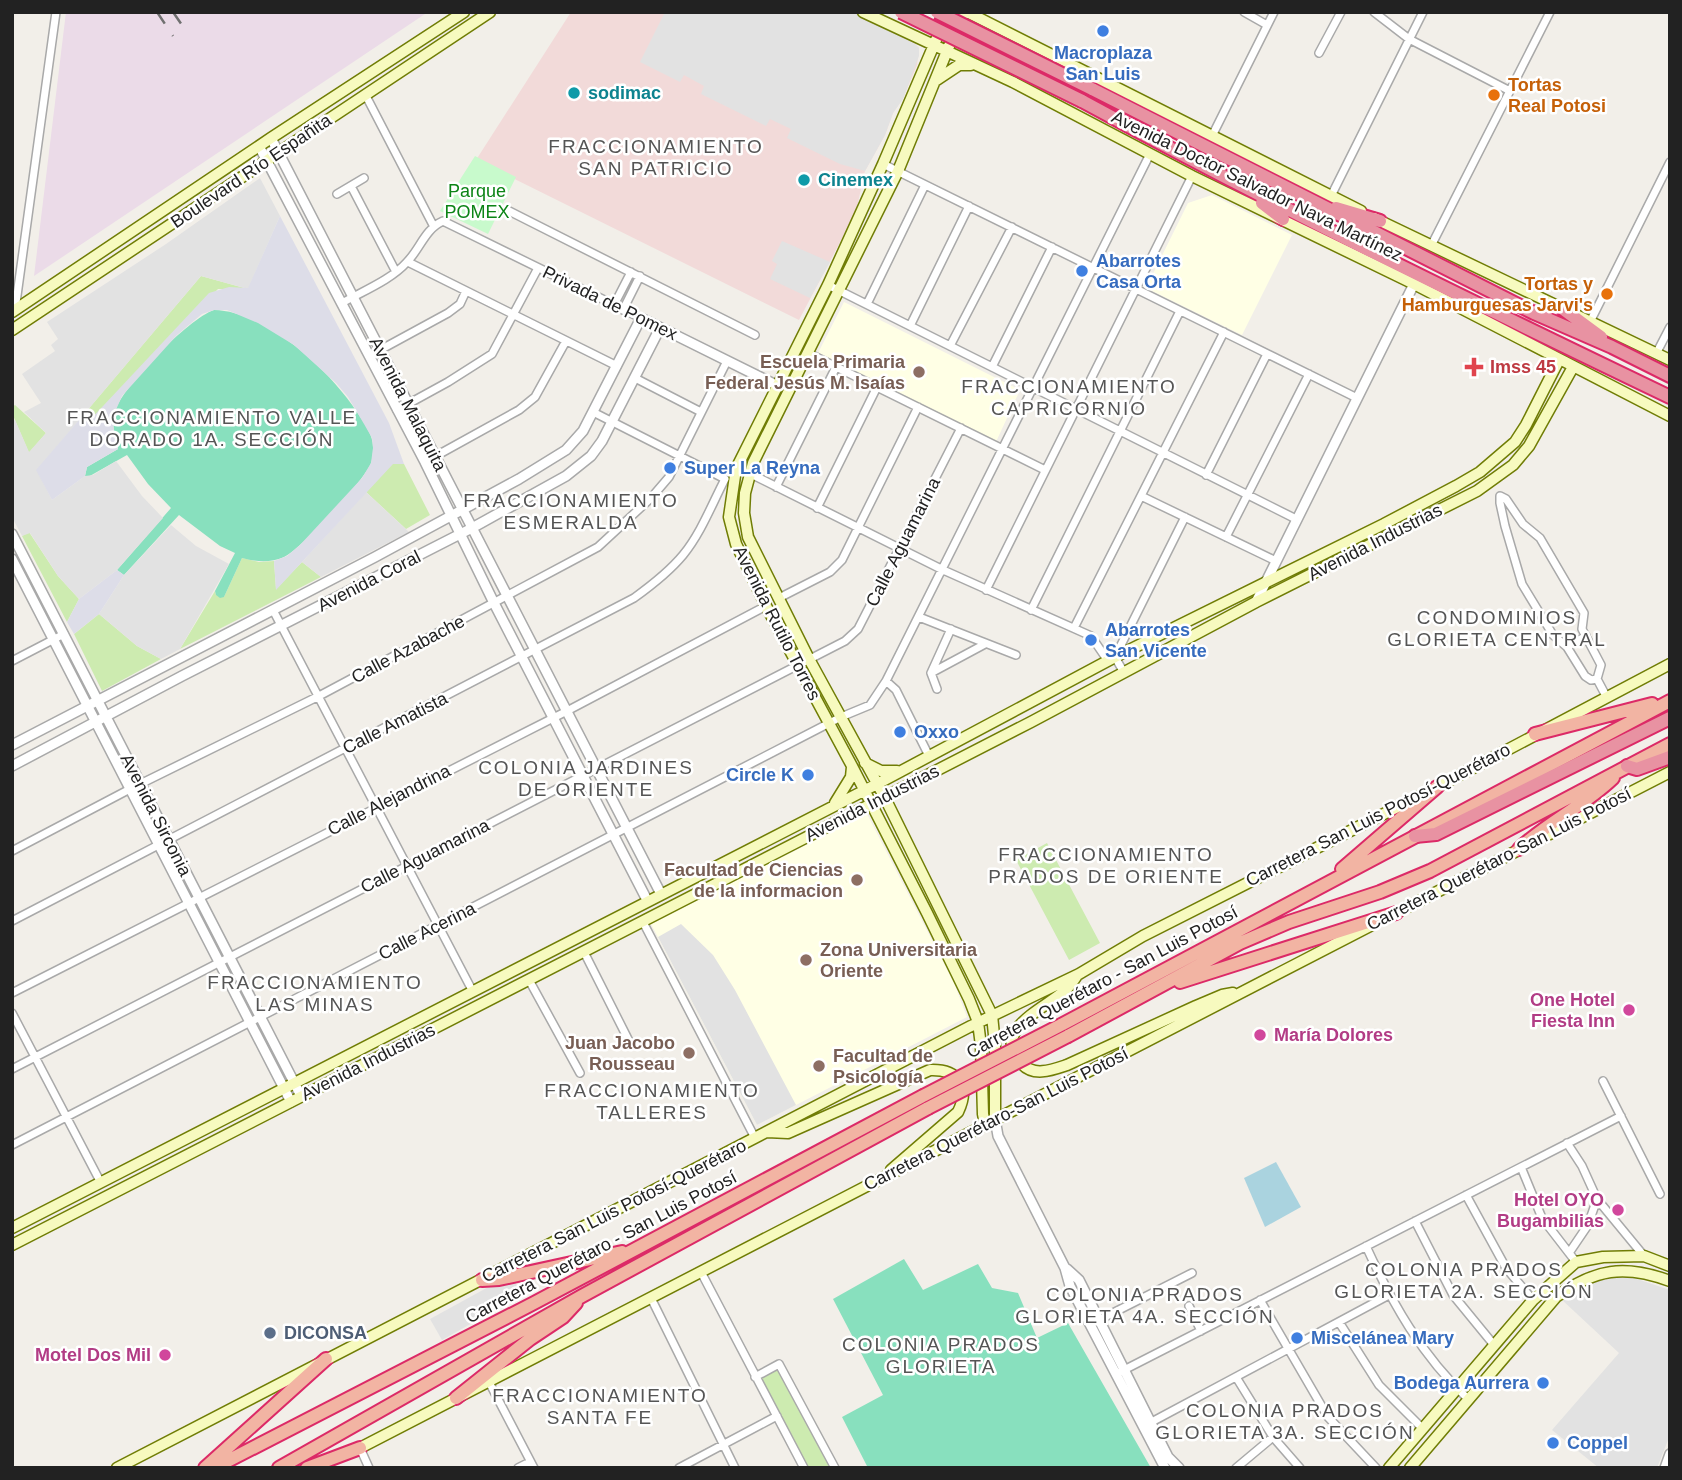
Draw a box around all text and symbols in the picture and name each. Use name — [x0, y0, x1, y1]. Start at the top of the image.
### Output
marker: Macroplaza San Luis — [1095, 23, 1111, 39]
place label: Macroplaza San Luis — [1054, 43, 1153, 84]
place label: Tortas Real Potosi — [1508, 75, 1606, 116]
place label: sodimac — [588, 83, 661, 103]
marker: sodimac — [566, 85, 582, 101]
marker: Tortas Real Potosi — [1486, 87, 1502, 103]
street label: Avenida Doctor Salvador Nava Martínez — [1108, 107, 1406, 265]
street label: Boulevard Río Españita — [167, 109, 336, 232]
district label: FRACCIONAMIENTO SAN PATRICIO — [548, 136, 764, 179]
place label: Cinemex — [818, 170, 893, 190]
marker: Cinemex — [796, 172, 812, 188]
park label: Parque POMEX — [444, 181, 510, 222]
place label: Abarrotes Casa Orta — [1096, 251, 1182, 292]
street label: Privada de Pomex — [540, 262, 680, 344]
marker: Abarrotes Casa Orta — [1074, 263, 1090, 279]
place label: Tortas y Hamburguesas Jarvi's — [1402, 274, 1593, 315]
marker: Tortas y Hamburguesas Jarvi's — [1599, 286, 1615, 302]
street label: Avenida Malaquita — [366, 334, 451, 475]
place label: Escuela Primaria Federal Jesús M. Isaías — [705, 352, 906, 393]
marker: Imss 45 — [1464, 357, 1484, 377]
place label: Imss 45 — [1490, 357, 1556, 377]
marker: Escuela Primaria Federal Jesús M. Isaías — [911, 364, 927, 380]
district label: FRACCIONAMIENTO CAPRICORNIO — [961, 376, 1177, 419]
district label: FRACCIONAMIENTO VALLE DORADO 1A. SECCIÓN — [67, 407, 357, 450]
place label: Super La Reyna — [684, 458, 821, 478]
marker: Super La Reyna — [662, 460, 678, 476]
street label: Calle Aguamarina — [862, 473, 945, 610]
district label: FRACCIONAMIENTO ESMERALDA — [463, 490, 679, 533]
street label: Avenida Industrias — [1305, 500, 1445, 584]
street label: Avenida Rutilo Torres — [729, 543, 825, 703]
street label: Avenida Coral — [314, 546, 424, 616]
district label: CONDOMINIOS GLORIETA CENTRAL — [1387, 607, 1607, 650]
street label: Calle Azabache — [348, 611, 468, 687]
place label: Abarrotes San Vicente — [1105, 620, 1207, 661]
marker: Abarrotes San Vicente — [1083, 632, 1099, 648]
street label: Calle Amatista — [339, 688, 452, 758]
place label: Oxxo — [914, 722, 959, 742]
marker: Oxxo — [892, 724, 908, 740]
street label: Carretera San Luis Potosí-Querétaro — [1242, 739, 1514, 891]
street label: Avenida Sirconia — [116, 750, 196, 880]
district label: COLONIA JARDINES DE ORIENTE — [478, 757, 694, 800]
street label: Calle Alejandrina — [324, 760, 455, 840]
street label: Avenida Industrias — [802, 761, 942, 845]
place label: Circle K — [726, 765, 794, 785]
marker: Circle K — [800, 767, 816, 783]
street label: Carretera Querétaro-San Luis Potosí — [1363, 783, 1635, 935]
street label: Calle Aguamarina — [357, 814, 494, 897]
district label: FRACCIONAMIENTO PRADOS DE ORIENTE — [988, 844, 1224, 887]
place label: Facultad de Ciencias de la informacion — [664, 860, 843, 901]
marker: Facultad de Ciencias de la informacion — [849, 872, 865, 888]
street label: Calle Acerina — [375, 898, 480, 964]
street label: Carretera Querétaro - San Luis Potosí — [963, 902, 1241, 1062]
place label: Zona Universitaria Oriente — [820, 940, 978, 981]
marker: Zona Universitaria Oriente — [798, 952, 814, 968]
district label: FRACCIONAMIENTO LAS MINAS — [207, 972, 423, 1015]
place label: One Hotel Fiesta Inn — [1530, 990, 1615, 1031]
marker: One Hotel Fiesta Inn — [1621, 1002, 1637, 1018]
street label: Avenida Industrias — [298, 1020, 438, 1104]
place label: María Dolores — [1274, 1025, 1393, 1045]
marker: María Dolores — [1252, 1027, 1268, 1043]
place label: Juan Jacobo Rousseau — [565, 1033, 675, 1074]
street label: Carretera Querétaro-San Luis Potosí — [860, 1043, 1132, 1195]
marker: Juan Jacobo Rousseau — [681, 1045, 697, 1061]
place label: Facultad de Psicología — [833, 1046, 933, 1087]
marker: Facultad de Psicología — [811, 1058, 827, 1074]
district label: FRACCIONAMIENTO TALLERES — [544, 1080, 760, 1123]
street label: Carretera San Luis Potosí-Querétaro — [478, 1135, 750, 1287]
street label: Carretera Querétaro - San Luis Potosí — [462, 1167, 740, 1327]
place label: Hotel OYO Bugambilias — [1497, 1190, 1604, 1231]
marker: Hotel OYO Bugambilias — [1610, 1202, 1626, 1218]
district label: COLONIA PRADOS GLORIETA 2A. SECCIÓN — [1334, 1259, 1594, 1302]
district label: COLONIA PRADOS GLORIETA 4A. SECCIÓN — [1015, 1284, 1275, 1327]
place label: DICONSA — [284, 1323, 367, 1343]
marker: DICONSA — [262, 1325, 278, 1341]
place label: Miscelánea Mary — [1311, 1328, 1454, 1348]
marker: Miscelánea Mary — [1289, 1330, 1305, 1346]
district label: COLONIA PRADOS GLORIETA — [842, 1334, 1040, 1377]
place label: Motel Dos Mil — [35, 1345, 151, 1365]
marker: Motel Dos Mil — [157, 1347, 173, 1363]
place label: Bodega Aurrera — [1394, 1373, 1530, 1393]
marker: Bodega Aurrera — [1535, 1375, 1551, 1391]
district label: FRACCIONAMIENTO SANTA FE — [492, 1385, 708, 1428]
district label: COLONIA PRADOS GLORIETA 3A. SECCIÓN — [1155, 1400, 1415, 1443]
place label: Coppel — [1567, 1433, 1628, 1453]
marker: Coppel — [1545, 1435, 1561, 1451]

